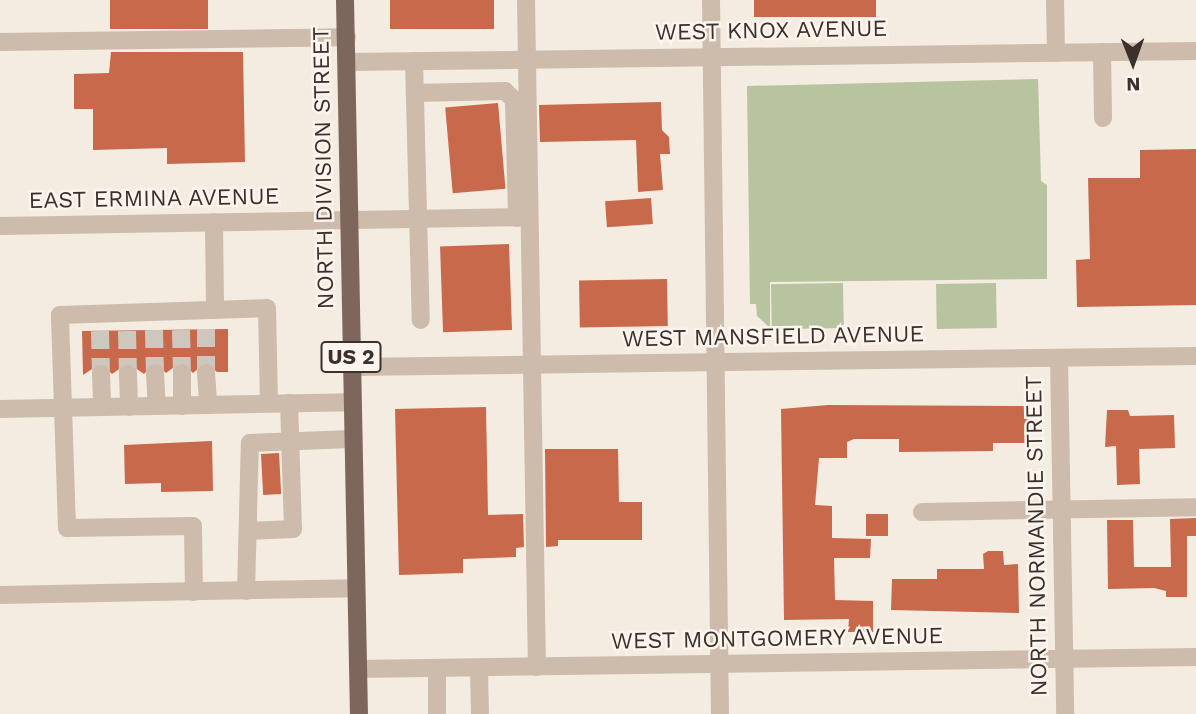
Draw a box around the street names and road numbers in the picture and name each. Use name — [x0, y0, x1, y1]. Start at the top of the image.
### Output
street label: WEST KNOX AVENUE — [654, 15, 888, 47]
street label: NORTH DIVISION STREET — [308, 26, 340, 310]
street label: EAST ERMINA AVENUE — [27, 183, 281, 215]
street label: WEST MANSFIELD AVENUE — [621, 321, 925, 353]
road number: US 2 — [320, 340, 382, 374]
street label: NORTH NORMANDIE STREET — [1020, 375, 1054, 697]
street label: WEST MONTGOMERY AVENUE — [609, 622, 945, 656]

